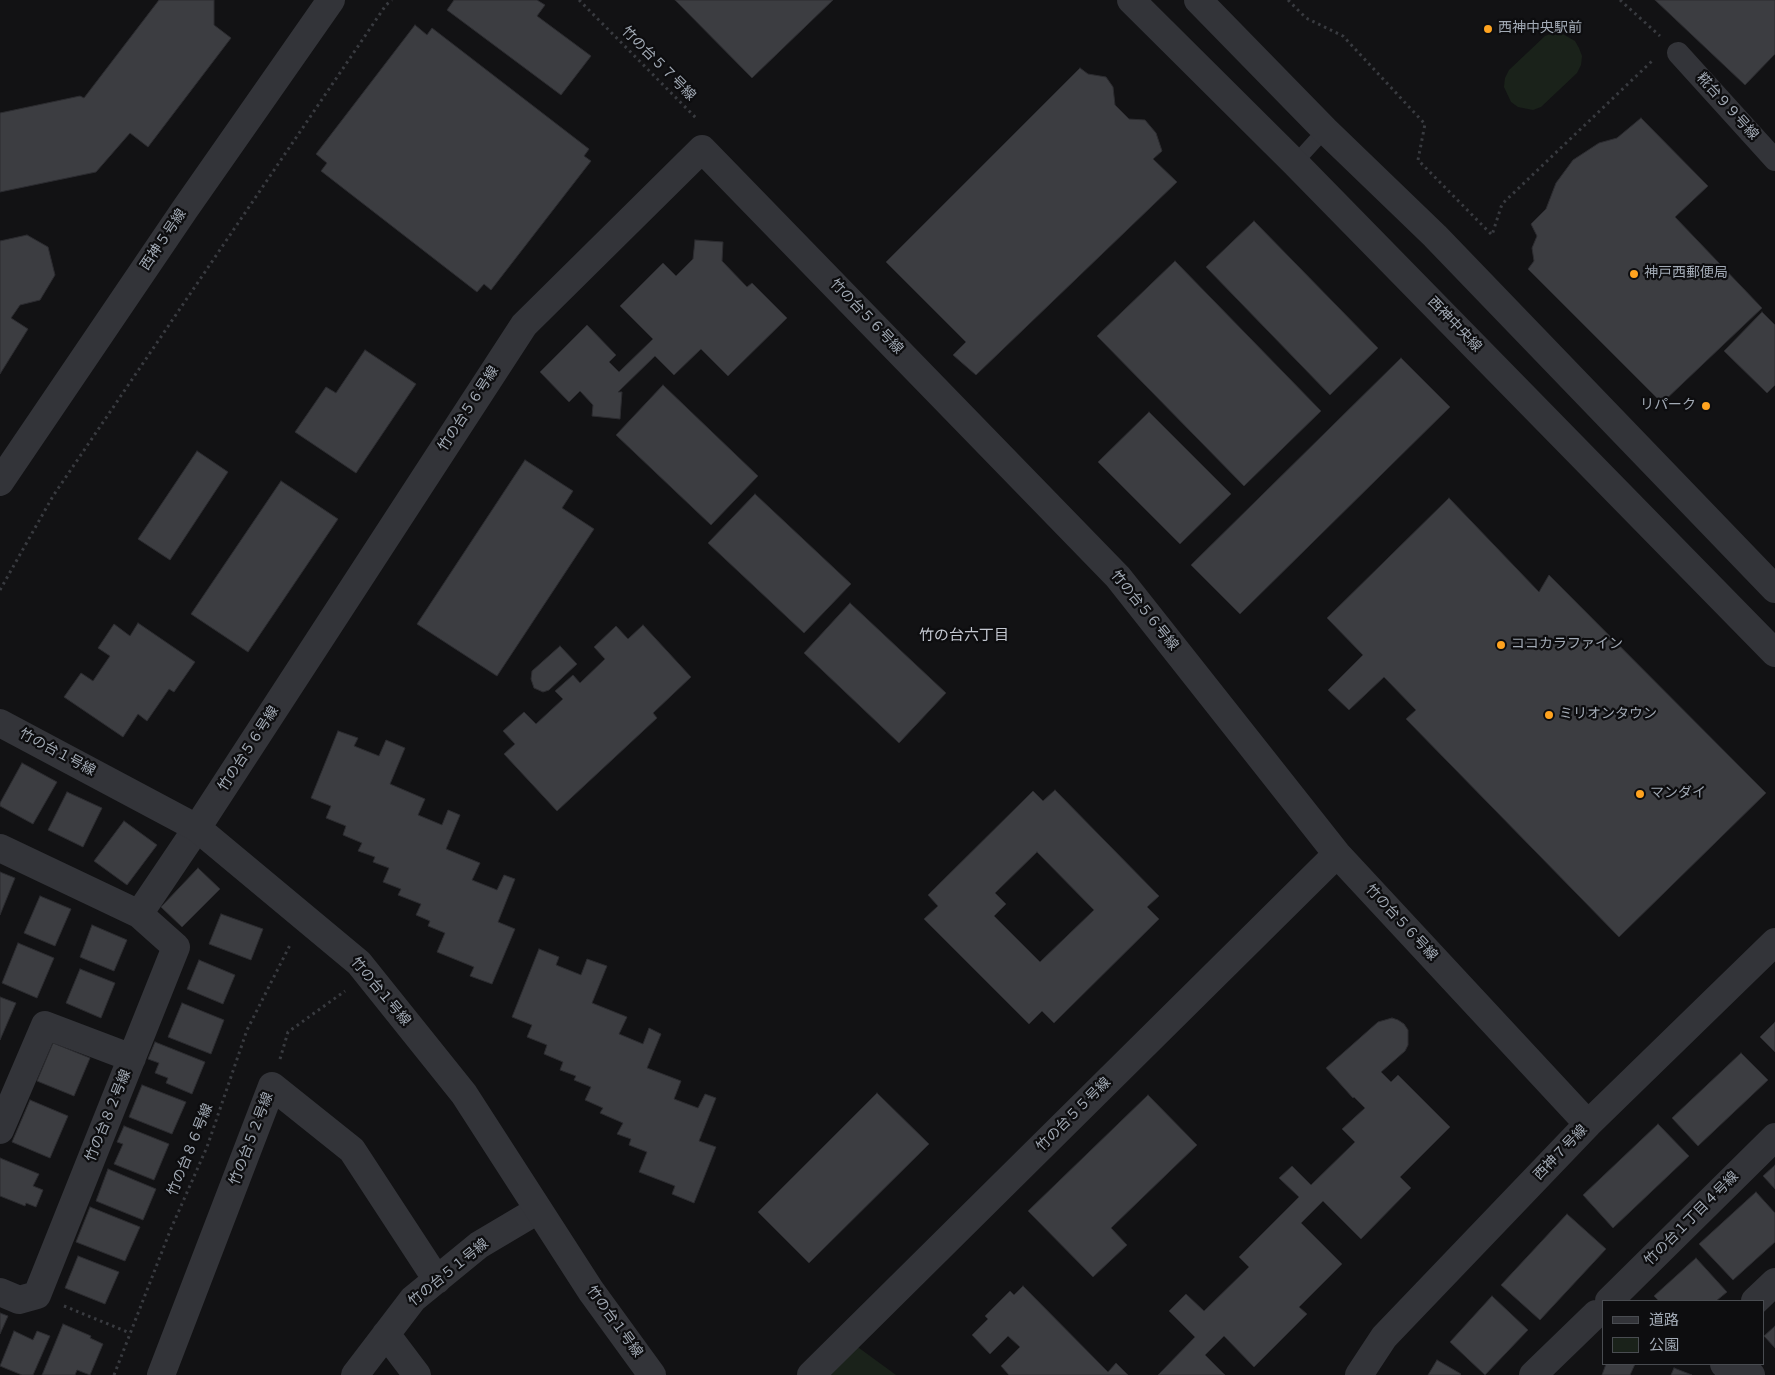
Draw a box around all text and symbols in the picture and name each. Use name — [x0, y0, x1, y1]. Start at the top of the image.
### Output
place label: 西神中央駅前 — [1498, 21, 1582, 37]
street label: 竹の台５７号線 — [617, 23, 699, 105]
marker: 西神中央駅前 — [1482, 23, 1494, 35]
street label: 糀台９９号線 — [1693, 70, 1761, 144]
street label: 西神５号線 — [137, 206, 191, 274]
place label: 神戸西郵便局 — [1644, 266, 1728, 282]
marker: 神戸西郵便局 — [1628, 268, 1640, 280]
street label: 竹の台５６号線 — [826, 276, 906, 358]
street label: 西神中央線 — [1424, 294, 1484, 356]
street label: 竹の台５６号線 — [435, 363, 503, 455]
place label: リパーク — [1640, 398, 1696, 414]
marker: リパーク — [1700, 400, 1712, 412]
street label: 竹の台５６号線 — [1107, 568, 1181, 654]
district label: 竹の台六丁目 — [919, 627, 1009, 645]
place label: ココカラファイン — [1511, 637, 1623, 653]
marker: ココカラファイン — [1495, 639, 1507, 651]
street label: 竹の台５６号線 — [215, 703, 283, 795]
place label: ミリオンタウン — [1559, 707, 1657, 723]
marker: ミリオンタウン — [1543, 709, 1555, 721]
street label: 竹の台１号線 — [16, 726, 98, 780]
place label: マンダイ — [1650, 786, 1706, 802]
marker: マンダイ — [1634, 788, 1646, 800]
street label: 竹の台５６号線 — [1361, 881, 1441, 965]
street label: 竹の台１号線 — [347, 954, 413, 1030]
street label: 竹の台８２号線 — [83, 1067, 135, 1165]
street label: 竹の台５５号線 — [1033, 1074, 1115, 1156]
street label: 竹の台５２号線 — [227, 1090, 277, 1188]
street label: 竹の台８６号線 — [165, 1101, 217, 1199]
street label: 西神７号線 — [1531, 1122, 1591, 1184]
street label: 竹の台１丁目４号線 — [1642, 1169, 1742, 1269]
street label: 竹の台５１号線 — [406, 1236, 492, 1310]
street label: 竹の台１号線 — [583, 1283, 645, 1361]
legend — [1602, 1300, 1765, 1365]
text: 道路 — [1649, 1308, 1679, 1331]
text: 公園 — [1649, 1333, 1679, 1356]

